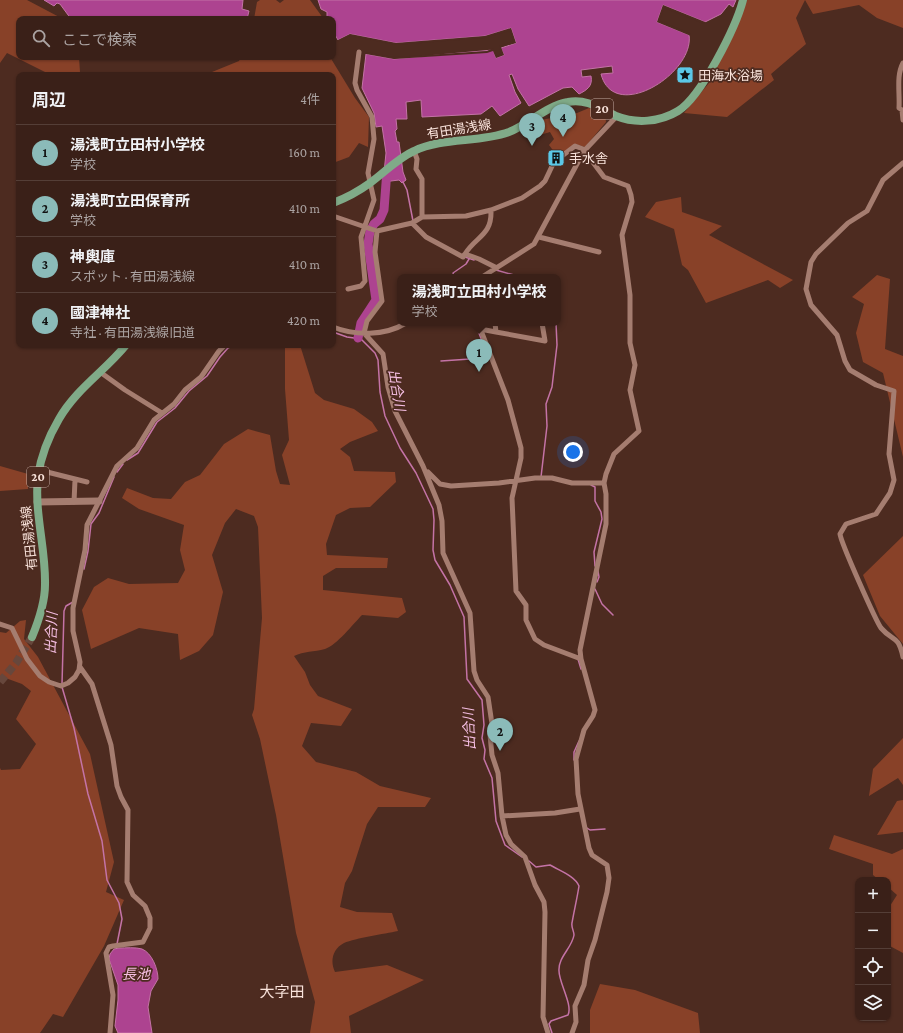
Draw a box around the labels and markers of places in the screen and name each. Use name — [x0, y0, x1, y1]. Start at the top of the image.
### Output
place icon: 田海水浴場 — [675, 65, 695, 85]
place label: 田海水浴場 — [698, 68, 763, 83]
pin: 4 — [550, 104, 576, 137]
pin: 3 — [519, 113, 545, 146]
building icon: 手水舎 — [546, 148, 566, 168]
place label: 手水舎 — [569, 151, 608, 166]
pin: 1 — [466, 339, 492, 372]
pin: 2 — [487, 718, 513, 751]

